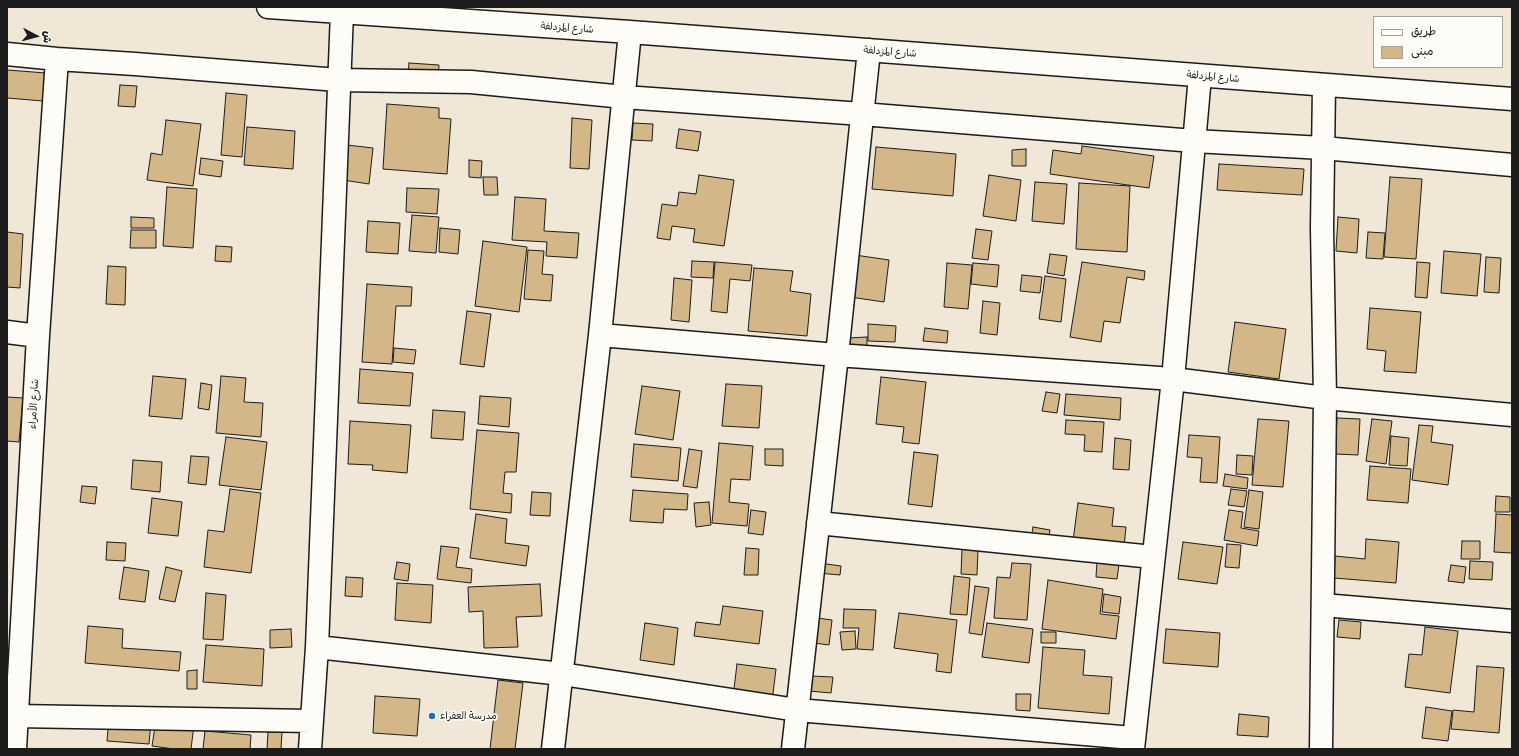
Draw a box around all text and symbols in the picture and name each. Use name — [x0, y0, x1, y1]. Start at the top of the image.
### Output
north arrow — [16, 16, 56, 56]
legend — [1373, 16, 1503, 68]
street label: شارع المزدلفة — [540, 20, 594, 36]
text: طريق — [1411, 23, 1436, 38]
text: ش — [40, 30, 56, 44]
text: مبنى — [1411, 43, 1434, 58]
street label: شارع المزدلفة — [863, 44, 917, 60]
street label: شارع المزدلفة — [1186, 69, 1240, 85]
street label: شارع الأمراء — [27, 379, 41, 429]
place label: مدرسة العفراء — [440, 710, 497, 722]
marker: مدرسة العفراء — [427, 711, 437, 721]

